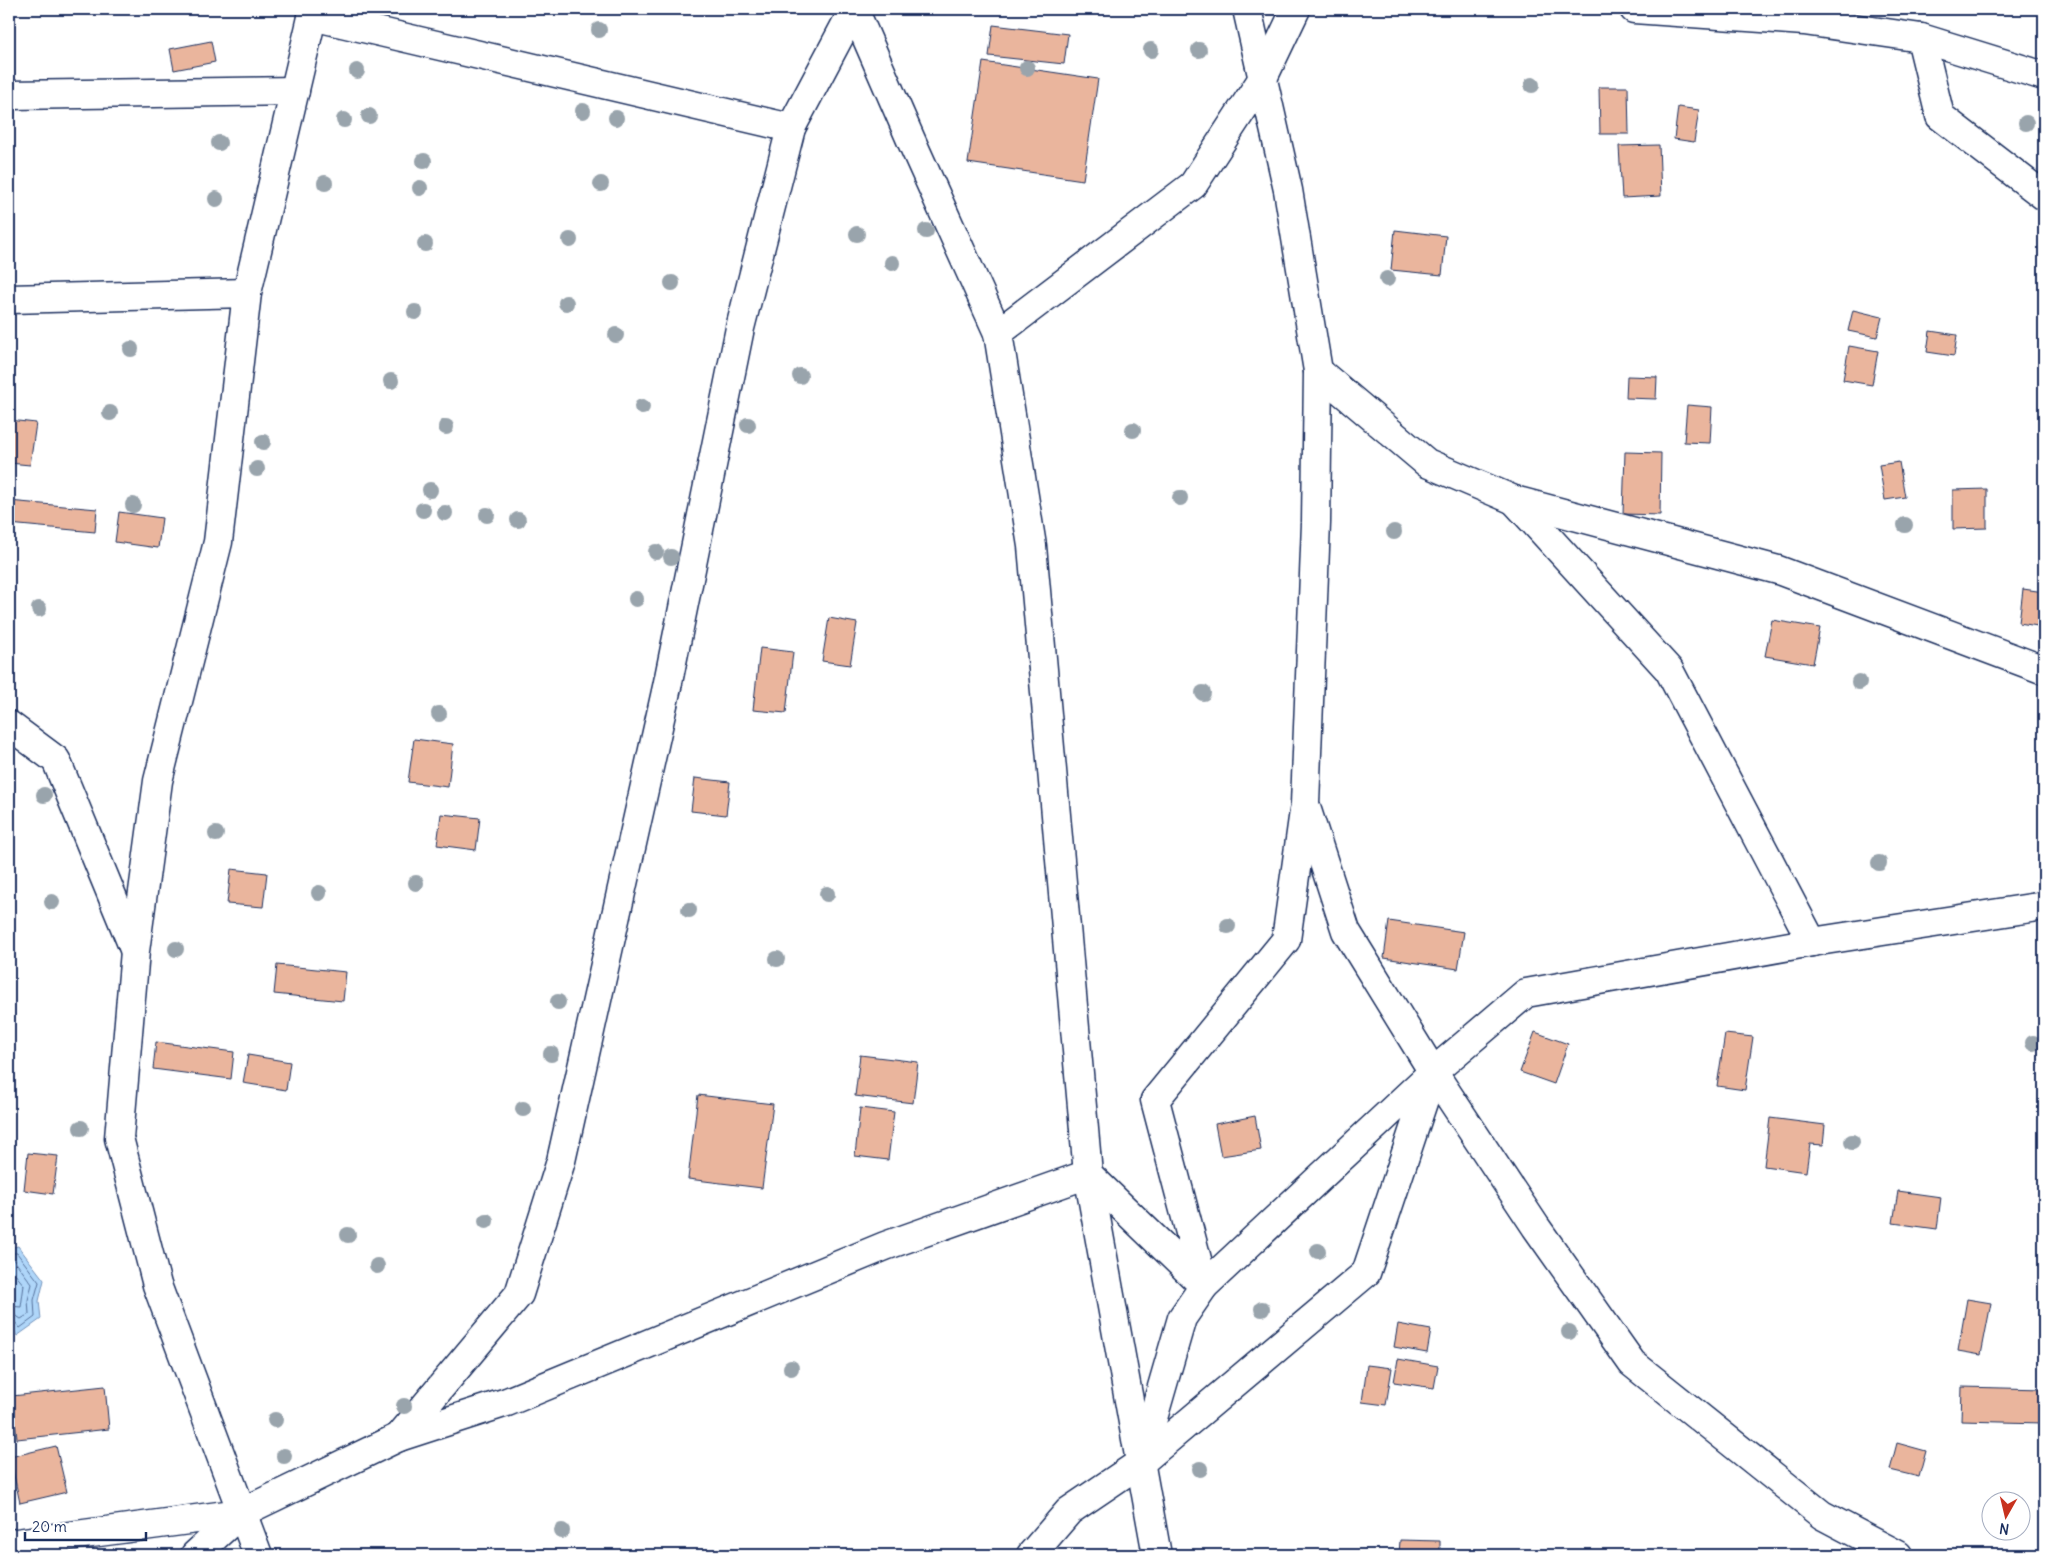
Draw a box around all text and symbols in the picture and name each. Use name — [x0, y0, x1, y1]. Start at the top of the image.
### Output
north arrow — [1980, 1492, 2030, 1542]
scale bar — [25, 1509, 146, 1541]
text: 20 m — [32, 1517, 67, 1536]
text: N — [1998, 1519, 2010, 1538]

